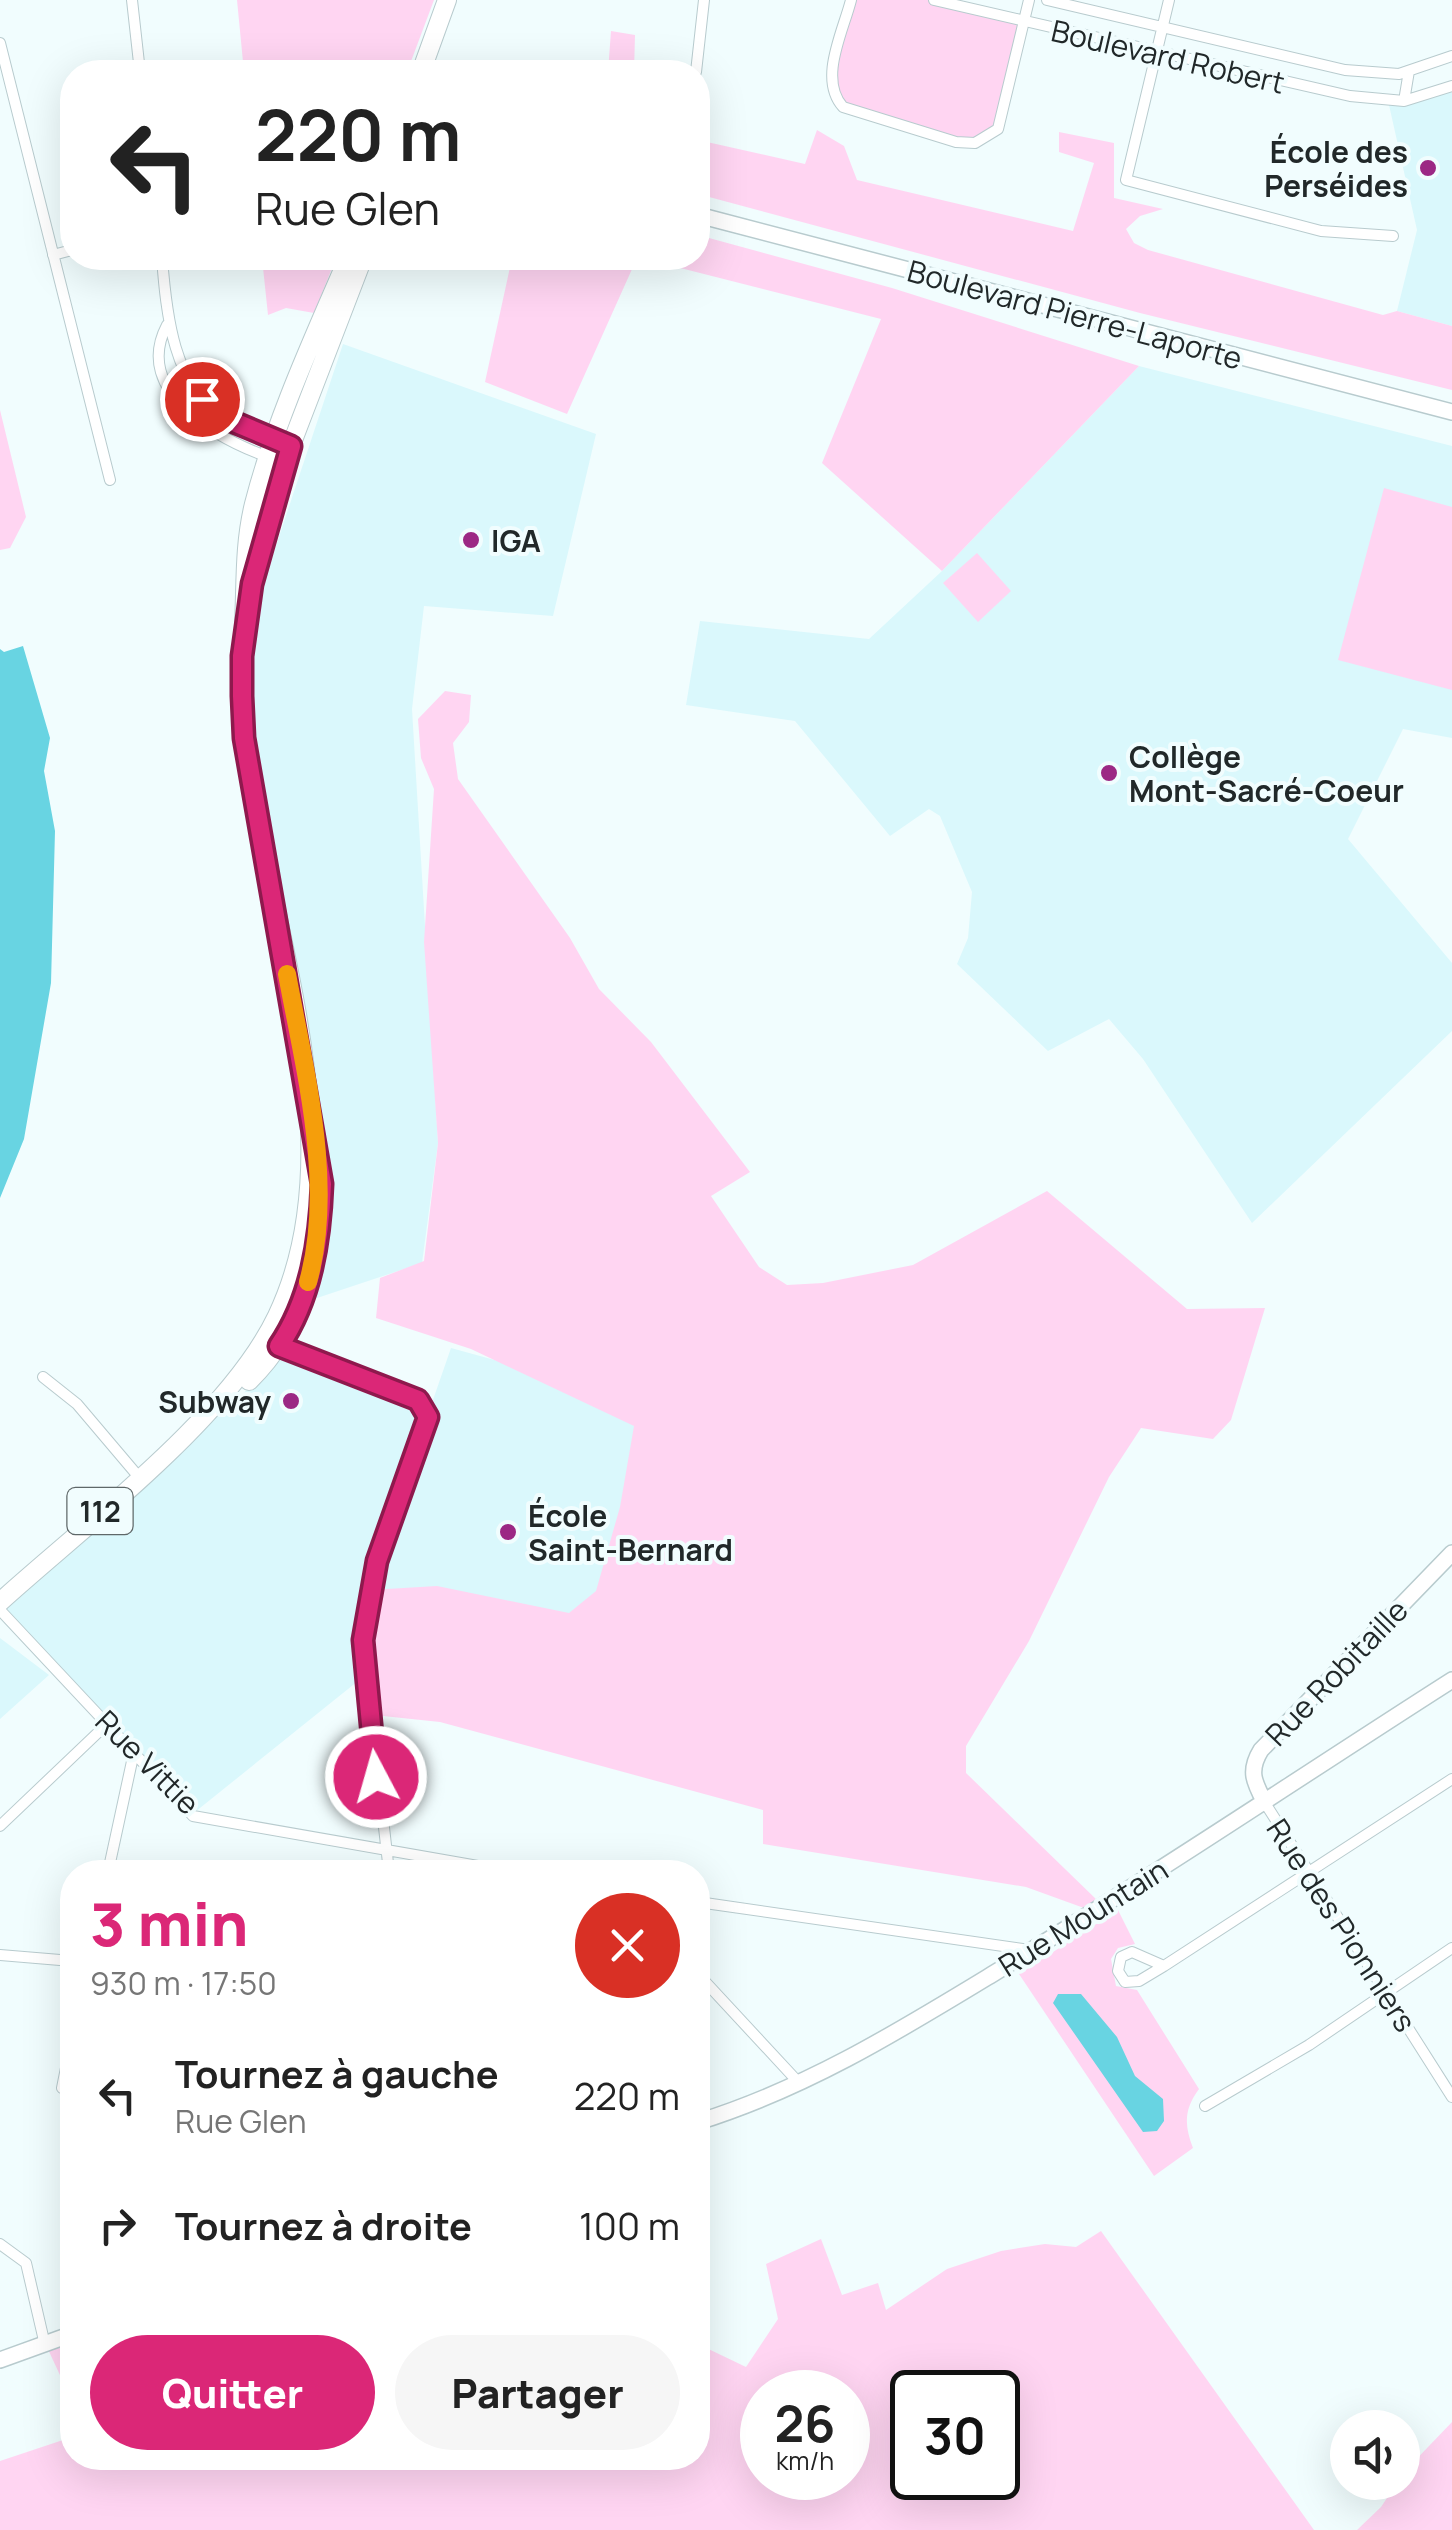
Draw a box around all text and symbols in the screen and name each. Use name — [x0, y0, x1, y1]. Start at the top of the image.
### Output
street label: Boulevard Robert — [1047, 9, 1289, 103]
text: 220 m — [255, 86, 461, 182]
icon: left — [90, 100, 220, 230]
place label: École des Perséides — [1264, 131, 1408, 206]
marker: École des Perséides — [1417, 157, 1439, 179]
text: Rue Glen — [255, 177, 440, 239]
street label: Boulevard Pierre-Laporte — [903, 250, 1247, 378]
pin — [160, 357, 245, 442]
icon: arrive — [175, 372, 230, 427]
place label: IGA — [491, 520, 541, 561]
marker: IGA — [460, 529, 482, 551]
place label: Collège Mont-Sacré-Coeur — [1129, 736, 1404, 811]
marker: Collège Mont-Sacré-Coeur — [1098, 762, 1120, 784]
place label: Subway — [158, 1381, 271, 1422]
marker: Subway — [280, 1390, 302, 1412]
road number: 112 — [68, 1488, 132, 1534]
place label: École Saint-Bernard — [528, 1495, 733, 1570]
marker: École Saint-Bernard — [497, 1521, 519, 1543]
street label: Rue Robitaille — [1256, 1590, 1416, 1754]
street label: Rue Vittie — [87, 1701, 209, 1823]
position arrow — [324, 1725, 428, 1829]
street label: Rue des Pionniers — [1258, 1811, 1426, 2039]
street label: Rue Mountain — [991, 1849, 1175, 1985]
text: 3 min — [90, 1882, 248, 1964]
button: close — [575, 1893, 680, 1998]
text: 930 m · 17:50 — [90, 1961, 277, 2005]
text: Tournez à gauche — [175, 2047, 499, 2099]
icon: left — [90, 2068, 145, 2123]
text: 220 m — [574, 2069, 680, 2121]
text: Rue Glen — [175, 2099, 307, 2143]
icon: right — [90, 2198, 145, 2253]
text: Tournez à droite — [175, 2199, 472, 2251]
text: 100 m — [579, 2199, 680, 2251]
button: Quitter — [90, 2335, 375, 2450]
button: Partager — [395, 2335, 680, 2450]
speed limit sign: 30 — [890, 2370, 1020, 2500]
text: 26 — [775, 2389, 835, 2457]
map controls — [1330, 2410, 1420, 2500]
button: sound — [1330, 2410, 1420, 2500]
text: km/h — [776, 2443, 834, 2478]

